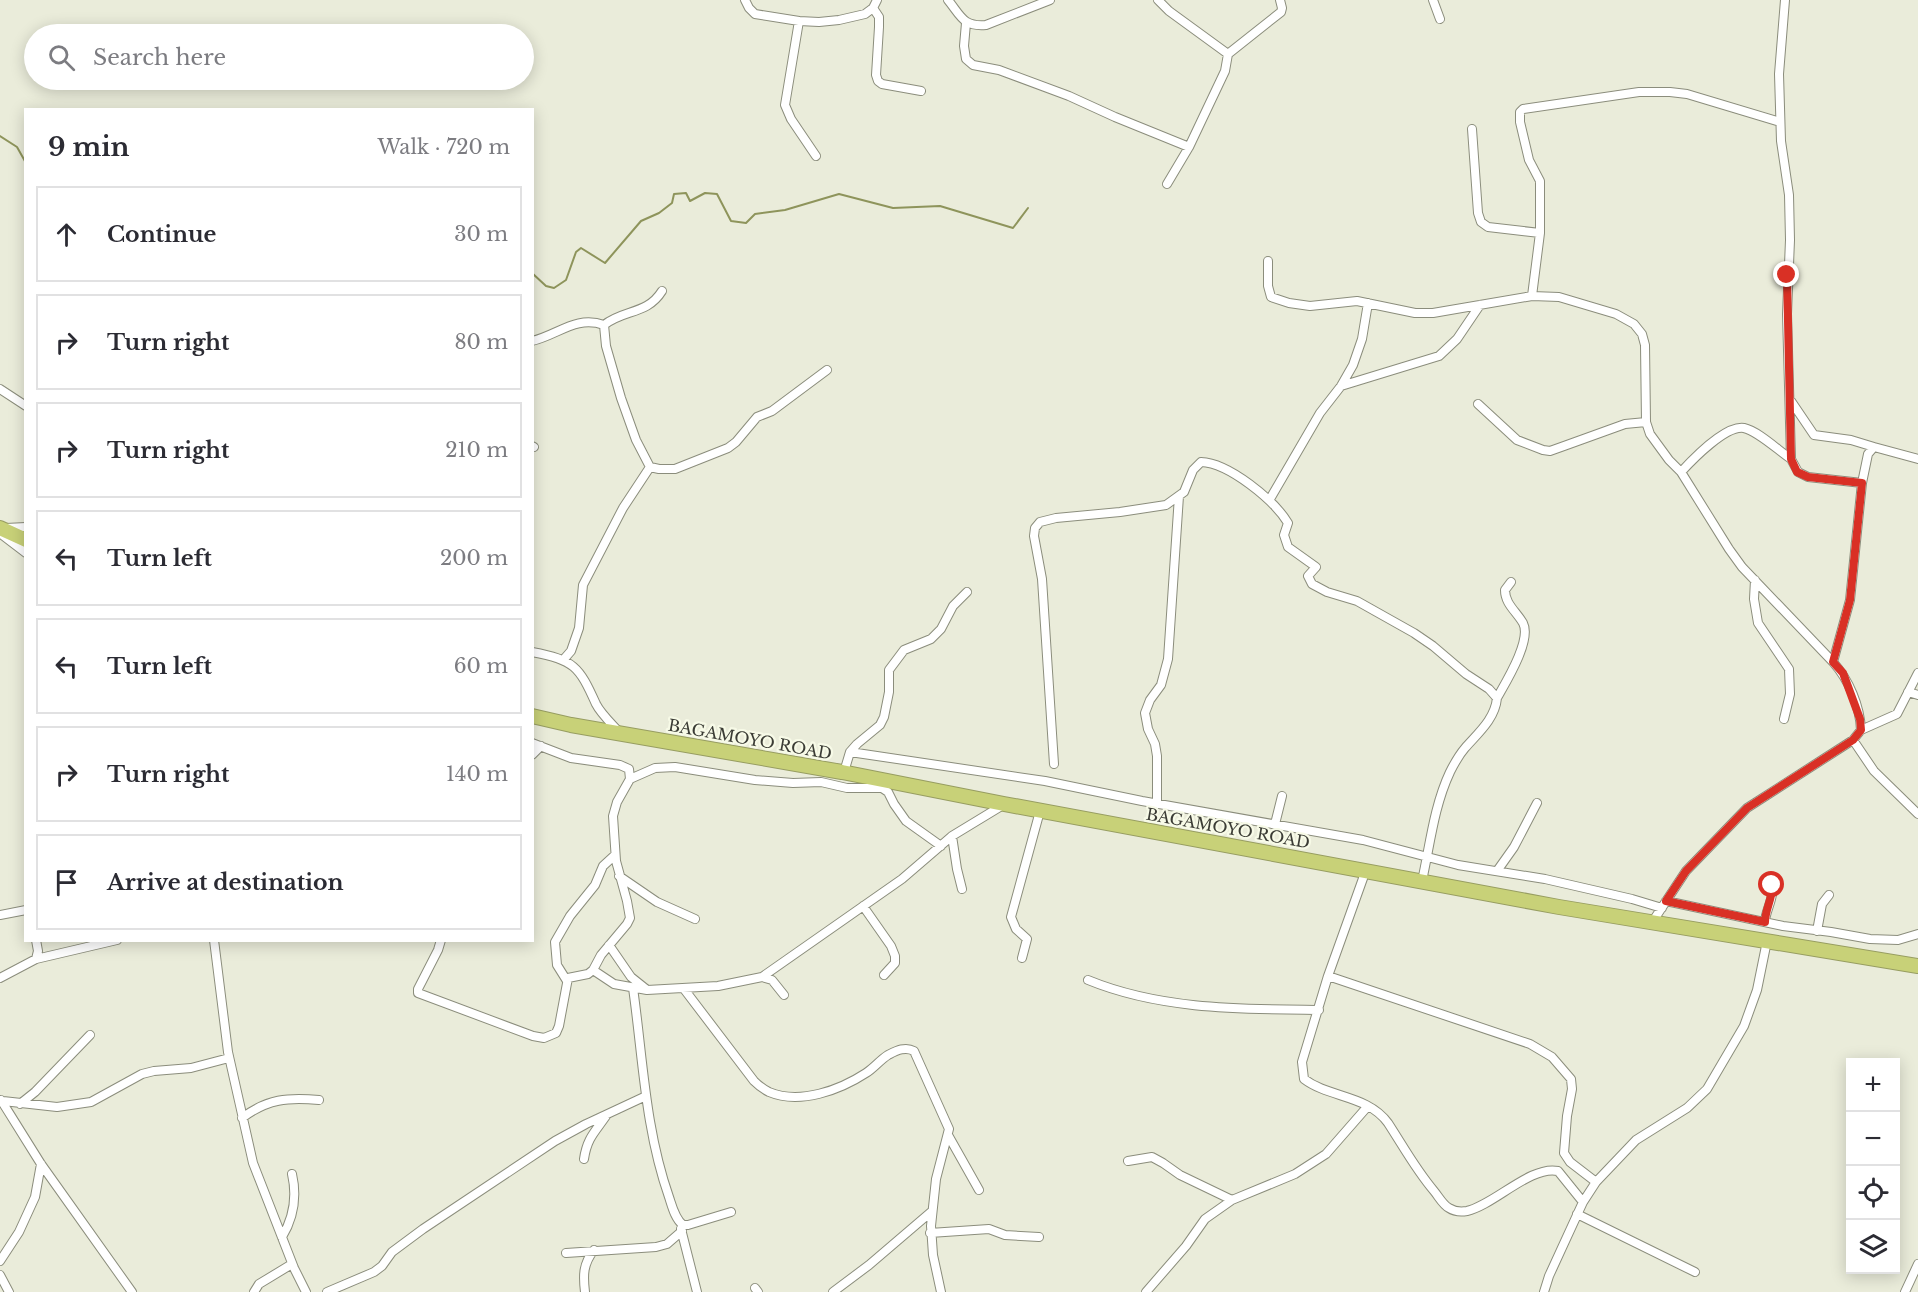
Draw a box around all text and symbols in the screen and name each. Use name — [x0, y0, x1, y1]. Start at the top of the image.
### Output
search box — [24, 24, 534, 90]
icon: search — [45, 41, 78, 74]
text: Search here — [93, 44, 226, 71]
text: 9 min — [48, 131, 129, 163]
text: Walk · 720 m — [378, 135, 510, 159]
icon: ahead — [50, 218, 83, 251]
text: Continue — [107, 221, 216, 248]
text: 30 m — [454, 222, 508, 246]
route end — [1773, 261, 1799, 287]
icon: right — [50, 326, 83, 359]
text: Turn right — [107, 329, 229, 356]
text: 80 m — [454, 330, 508, 354]
icon: right — [50, 434, 83, 467]
text: Turn right — [107, 437, 229, 464]
text: 210 m — [445, 438, 508, 462]
icon: left — [50, 542, 83, 575]
text: Turn left — [107, 545, 212, 572]
text: 200 m — [440, 546, 508, 570]
icon: left — [50, 650, 83, 683]
text: Turn left — [107, 653, 212, 680]
text: 60 m — [454, 654, 508, 678]
street label: BAGAMOYO ROAD — [666, 715, 834, 763]
icon: right — [50, 758, 83, 791]
text: Turn right — [107, 761, 229, 788]
text: 140 m — [446, 762, 508, 786]
street label: BAGAMOYO ROAD — [1144, 804, 1312, 852]
icon: arrive — [50, 866, 83, 899]
text: Arrive at destination — [107, 869, 344, 896]
route start — [1758, 871, 1784, 897]
map controls — [1846, 1058, 1900, 1274]
button: + — [1846, 1058, 1900, 1112]
button: − — [1846, 1112, 1900, 1166]
button: locate — [1846, 1166, 1900, 1220]
button: layers — [1846, 1220, 1900, 1274]

